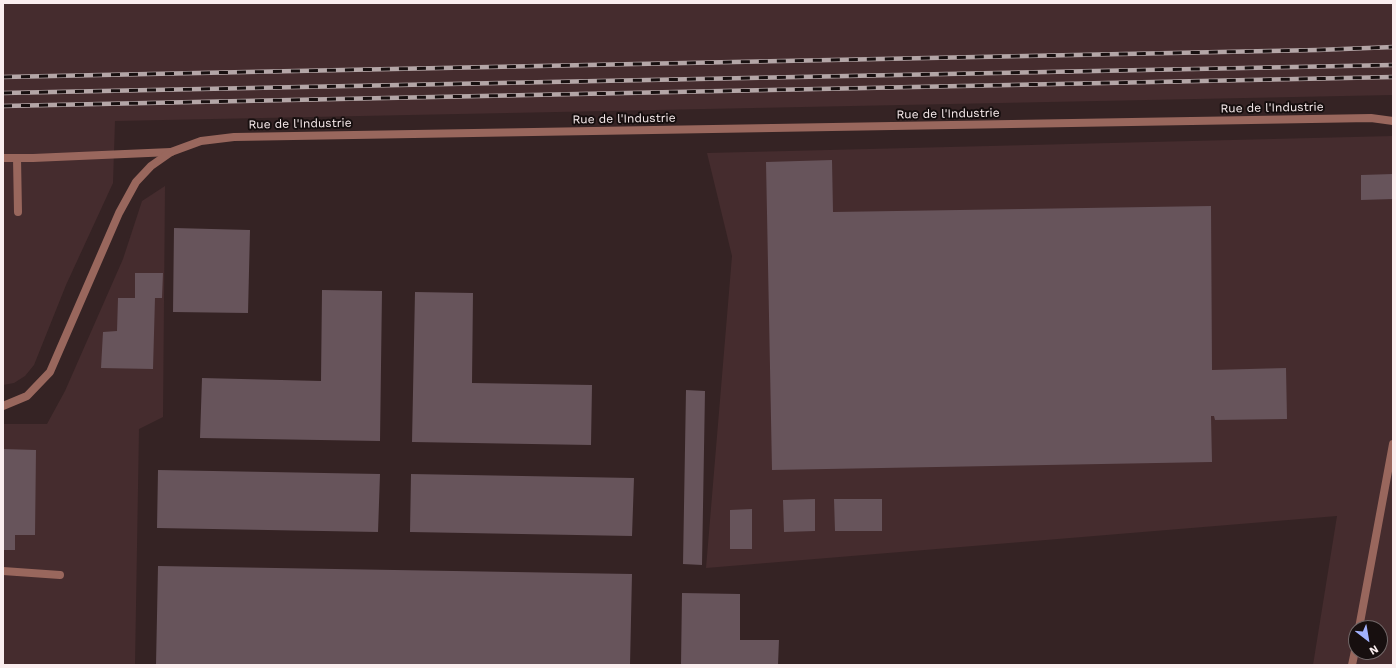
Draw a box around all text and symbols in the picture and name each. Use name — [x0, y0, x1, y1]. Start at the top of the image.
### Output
street label: Rue de l'Industrie — [1220, 100, 1324, 116]
street label: Rue de l'Industrie — [896, 106, 1000, 122]
street label: Rue de l'Industrie — [572, 111, 676, 127]
street label: Rue de l'Industrie — [248, 116, 352, 132]
north arrow — [1348, 620, 1388, 660]
text: N — [1367, 642, 1381, 658]

